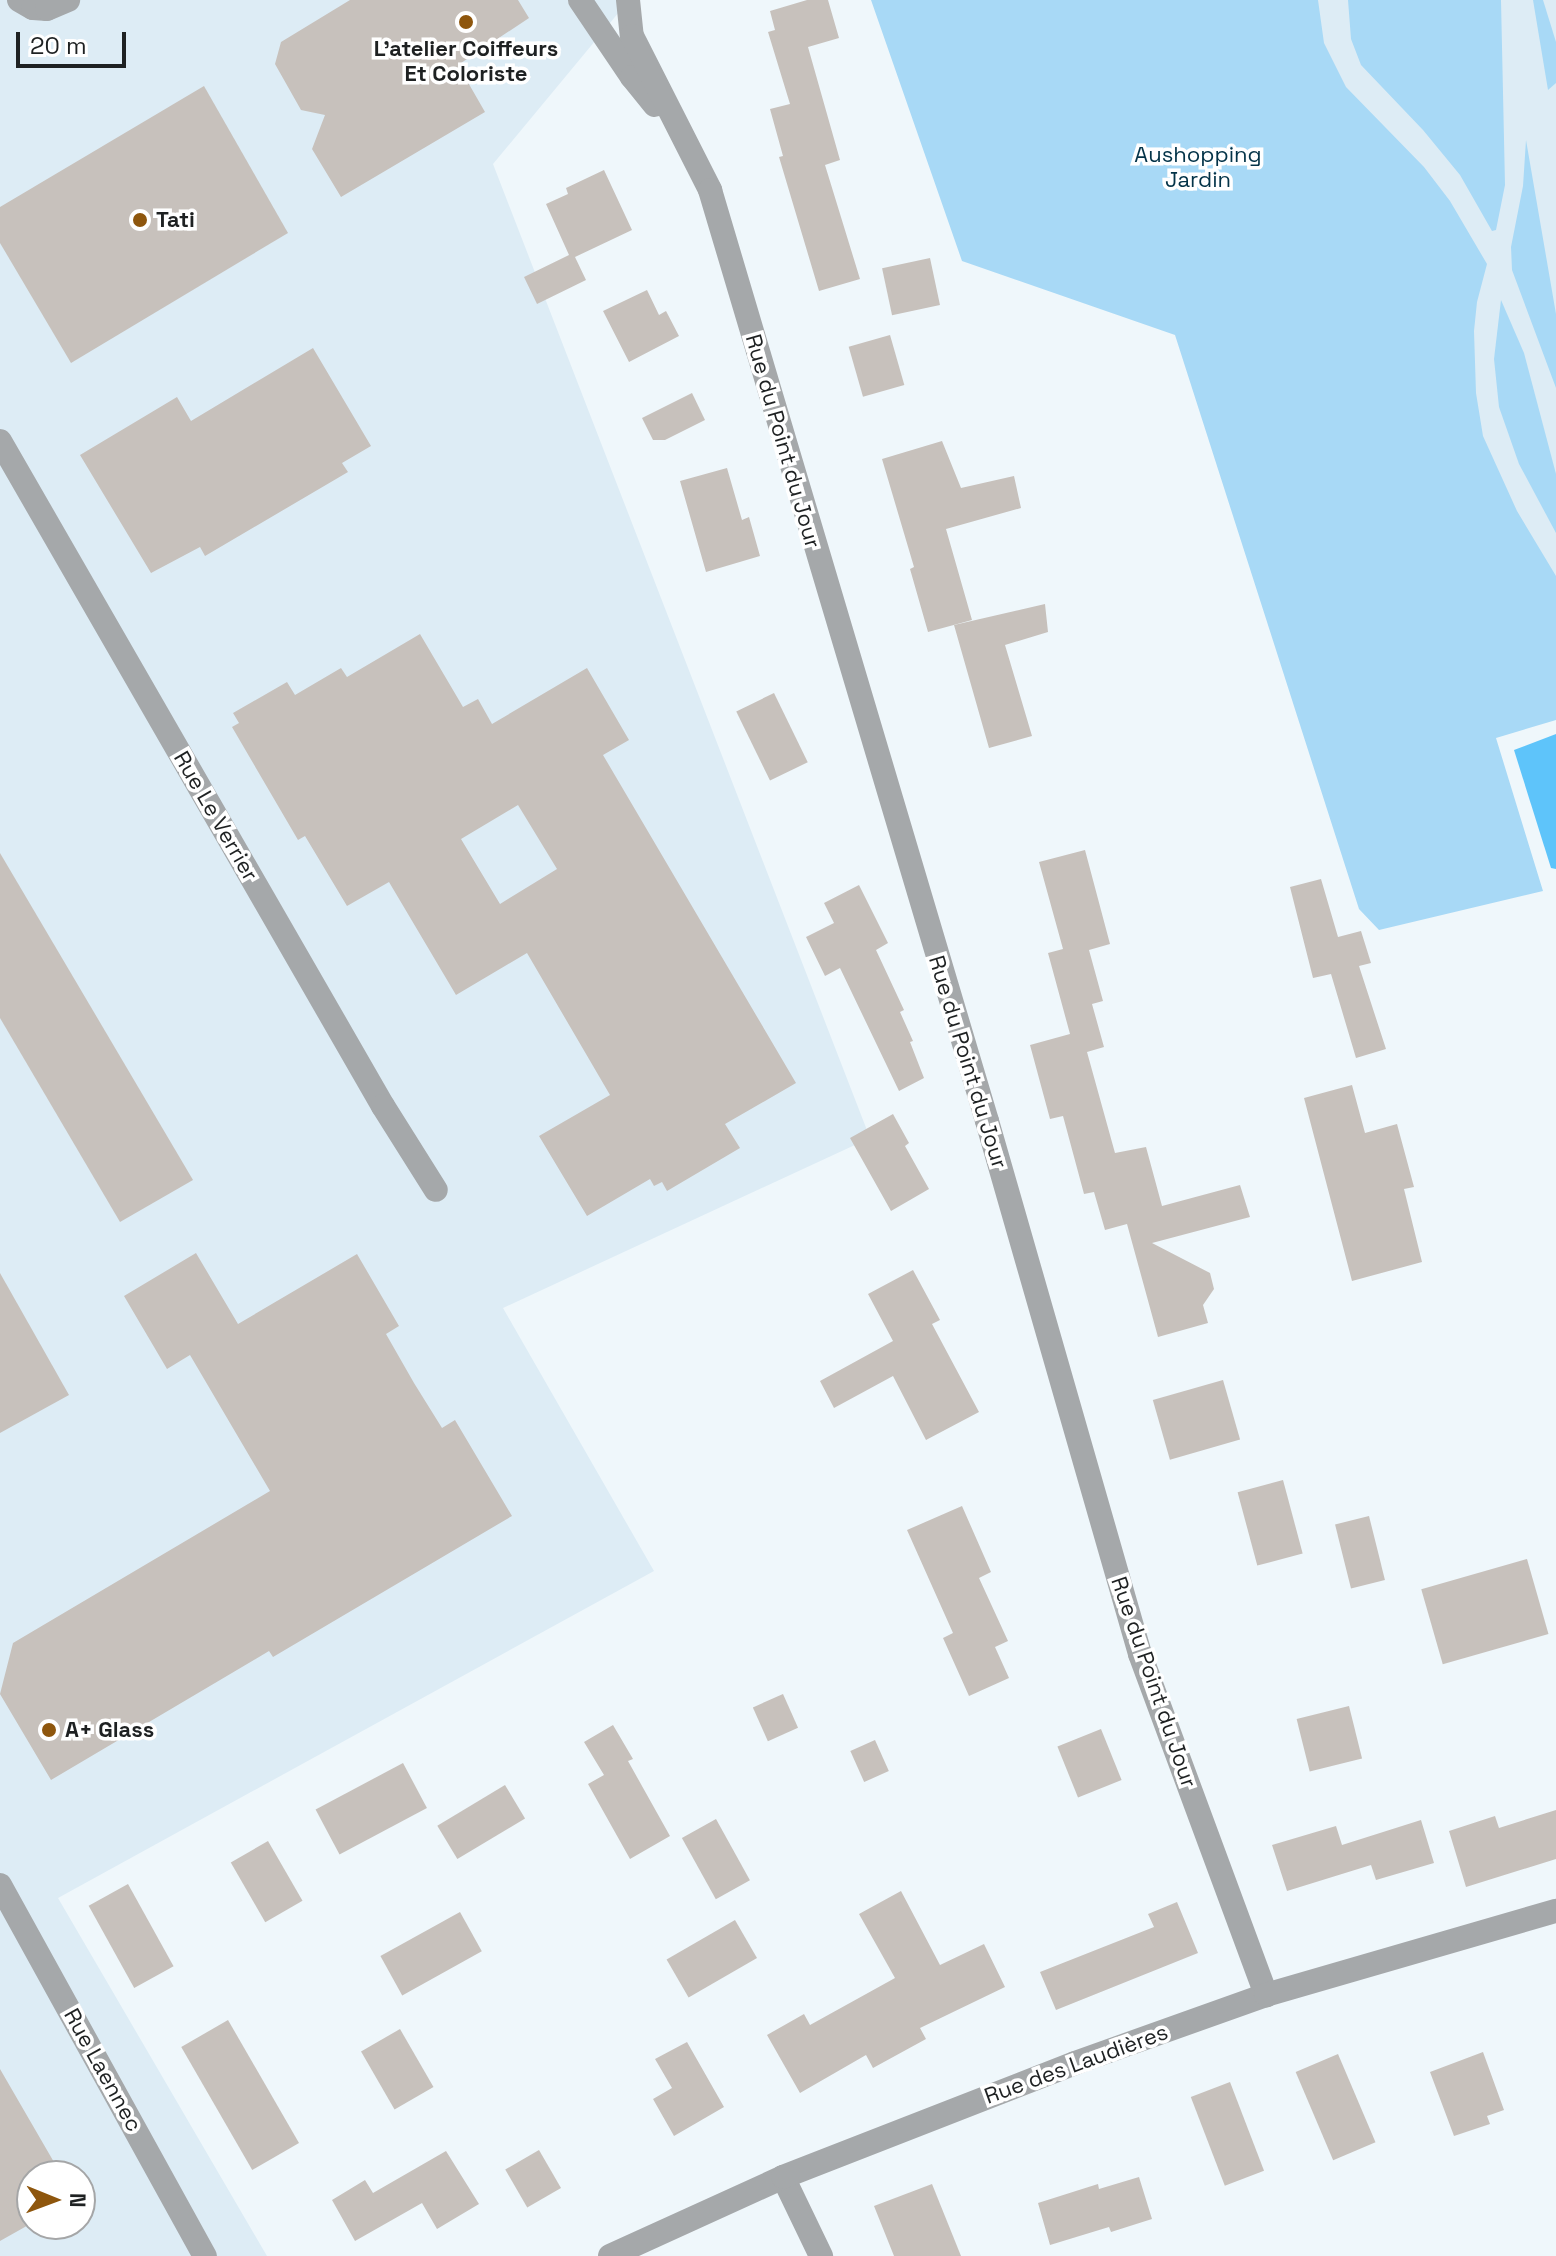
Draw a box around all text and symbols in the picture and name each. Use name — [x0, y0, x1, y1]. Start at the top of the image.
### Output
marker: L’atelier Coiffeurs Et Coloriste — [457, 13, 475, 31]
scale bar — [20, 16, 130, 66]
text: 20 m — [30, 30, 87, 61]
place label: L’atelier Coiffeurs Et Coloriste — [374, 35, 558, 86]
park label: Aushopping Jardin — [1134, 141, 1262, 192]
place label: Tati — [156, 207, 195, 233]
marker: Tati — [131, 211, 149, 229]
street label: Rue du Point du Jour — [740, 331, 826, 551]
street label: Rue Le Verrier — [168, 746, 264, 886]
street label: Rue du Point du Jour — [923, 952, 1013, 1172]
street label: Rue du Point du Jour — [1106, 1573, 1202, 1791]
place label: A+ Glass — [65, 1717, 154, 1743]
marker: A+ Glass — [40, 1721, 58, 1739]
street label: Rue Laennec — [58, 2004, 148, 2136]
street label: Rue des Laudières — [981, 2019, 1171, 2109]
north arrow — [16, 2160, 96, 2240]
text: N — [64, 2193, 92, 2208]

